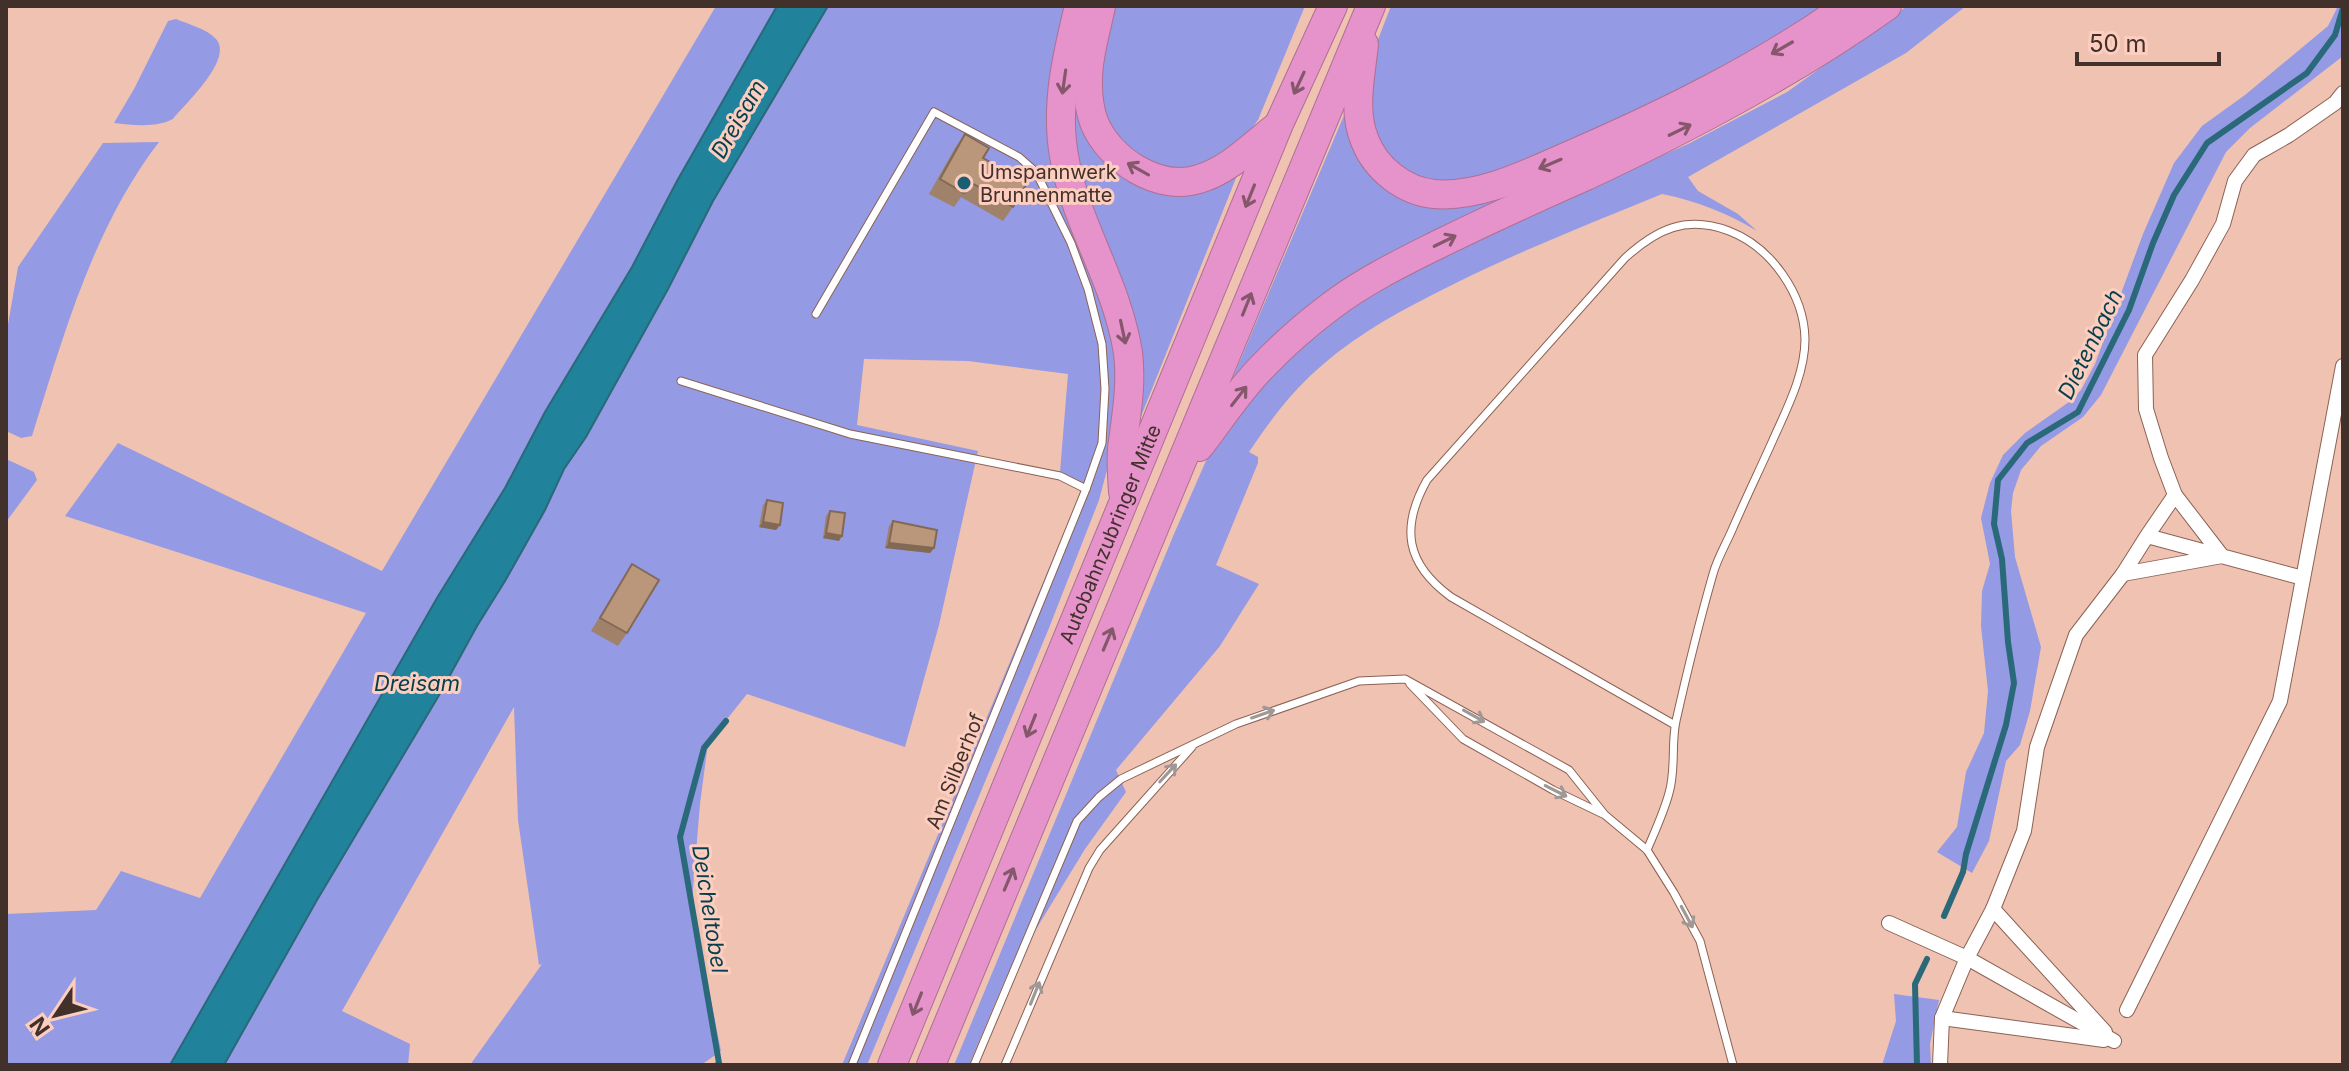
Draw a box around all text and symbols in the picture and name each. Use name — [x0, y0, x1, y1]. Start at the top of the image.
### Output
scale bar — [2077, 16, 2219, 66]
text: 50 m — [2089, 29, 2147, 58]
one-way arrow — [1771, 40, 1794, 56]
one-way arrow — [1056, 69, 1071, 95]
one-way arrow — [1291, 71, 1306, 95]
water label: Dreisam — [705, 75, 771, 163]
one-way arrow — [1667, 122, 1691, 137]
one-way arrow — [1538, 158, 1562, 173]
place label: Umspannwerk Brunnenmatte — [980, 160, 1117, 207]
one-way arrow — [1127, 161, 1151, 176]
marker: Umspannwerk Brunnenmatte — [955, 174, 973, 192]
one-way arrow — [1241, 183, 1256, 208]
one-way arrow — [1432, 233, 1456, 248]
water label: Dietenbach — [2052, 285, 2128, 403]
one-way arrow — [1241, 292, 1256, 317]
one-way arrow — [1116, 319, 1131, 344]
one-way arrow — [1231, 386, 1248, 407]
street label: Autobahnzubringer Mitte — [1055, 421, 1166, 647]
one-way arrow — [1102, 627, 1117, 652]
water label: Dreisam — [374, 670, 460, 696]
one-way arrow — [1251, 706, 1276, 721]
one-way arrow — [1462, 708, 1486, 724]
street label: Am Silberhof — [921, 709, 989, 832]
one-way arrow — [1023, 713, 1038, 738]
one-way arrow — [1159, 764, 1177, 784]
one-way arrow — [1544, 784, 1568, 799]
water label: Deicheltobel — [687, 843, 733, 976]
one-way arrow — [1002, 867, 1017, 892]
one-way arrow — [1680, 904, 1696, 928]
north arrow — [16, 975, 96, 1055]
one-way arrow — [1028, 981, 1043, 1006]
one-way arrow — [909, 991, 923, 1016]
text: N — [24, 1012, 55, 1041]

